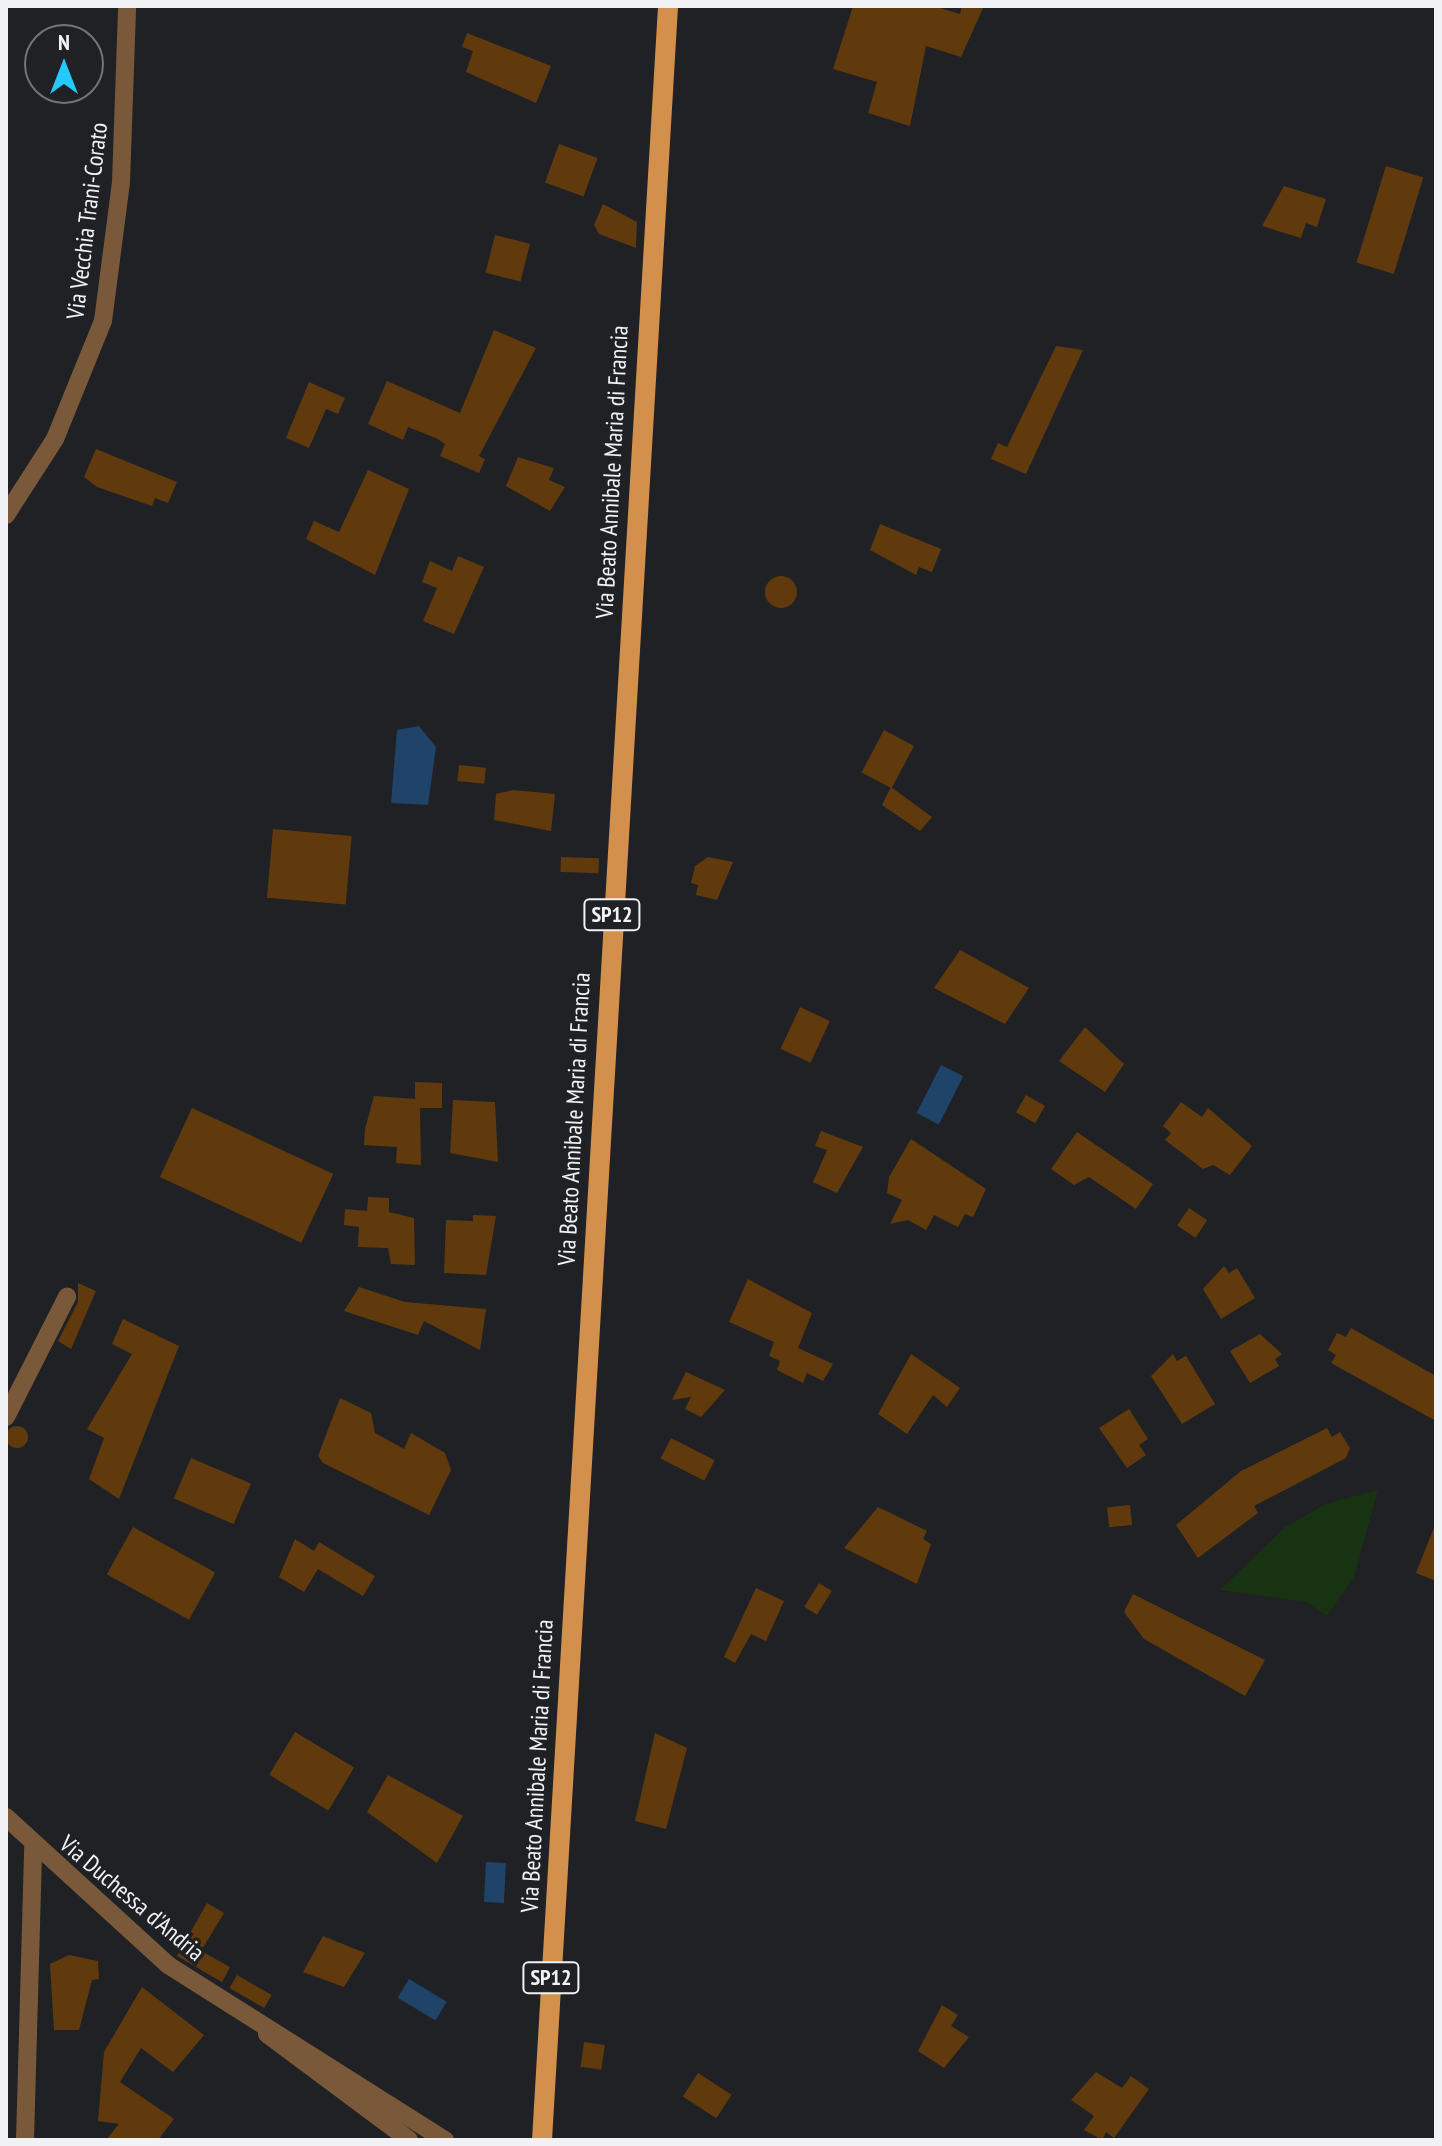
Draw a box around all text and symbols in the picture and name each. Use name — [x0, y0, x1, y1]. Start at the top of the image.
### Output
north arrow — [24, 24, 104, 104]
text: N — [58, 28, 70, 56]
street label: Via Vecchia Trani-Corato — [61, 120, 113, 322]
street label: Via Beato Annibale Maria di Francia — [590, 324, 634, 620]
road number: SP12 — [582, 897, 642, 933]
street label: Via Beato Annibale Maria di Francia — [552, 971, 596, 1267]
street label: Via Beato Annibale Maria di Francia — [515, 1618, 559, 1914]
street label: Via Duchessa d'Andria — [54, 1829, 210, 1967]
road number: SP12 — [521, 1960, 581, 1996]

